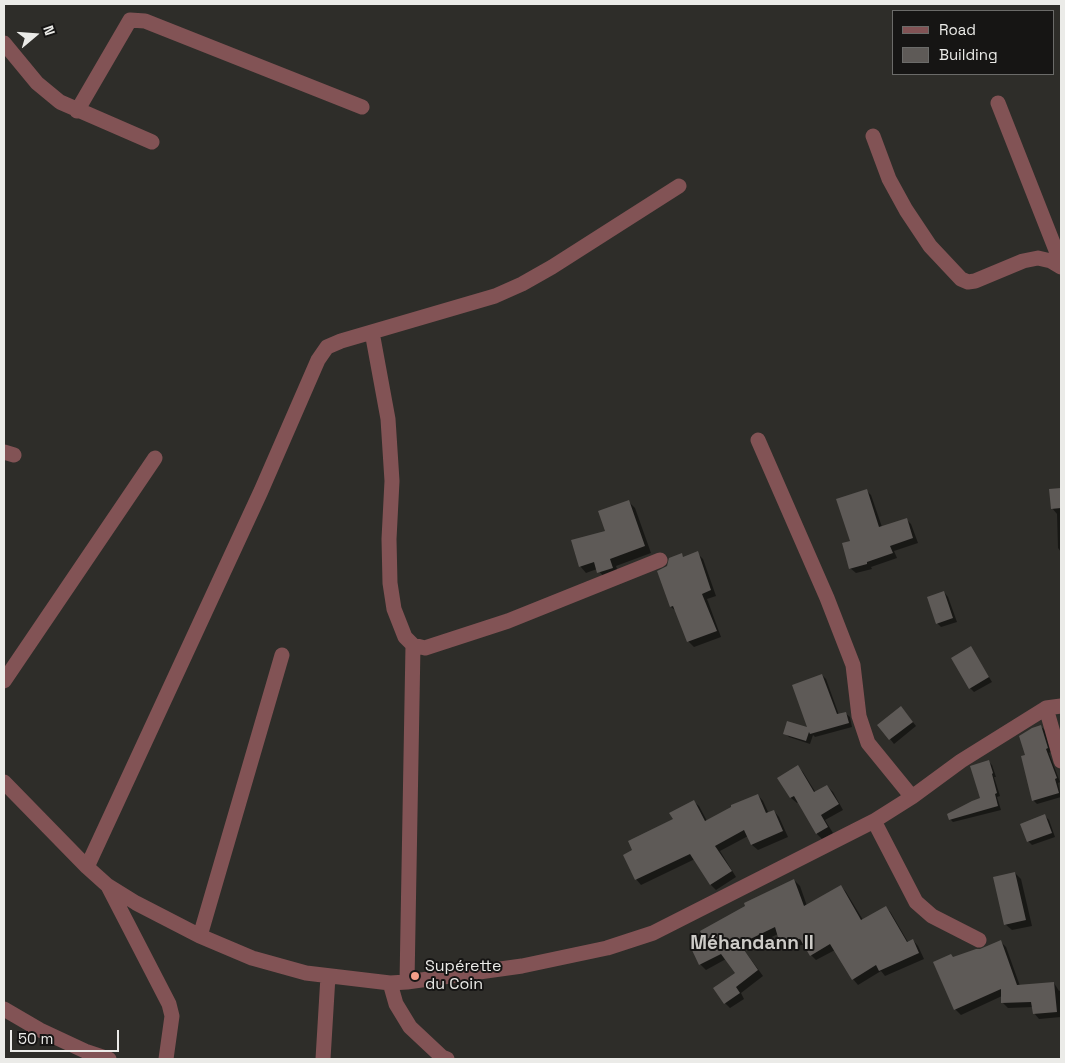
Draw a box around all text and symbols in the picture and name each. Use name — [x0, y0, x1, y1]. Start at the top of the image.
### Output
north arrow — [10, 10, 60, 60]
legend — [892, 10, 1055, 75]
text: Road — [939, 20, 976, 39]
text: N — [39, 23, 59, 38]
text: Building — [939, 45, 998, 64]
district label: Méhandann II — [690, 933, 814, 955]
place label: Supérette du Coin — [425, 957, 502, 995]
marker: Supérette du Coin — [409, 970, 421, 982]
scale bar — [12, 1020, 121, 1052]
text: 50 m — [18, 1029, 53, 1048]

